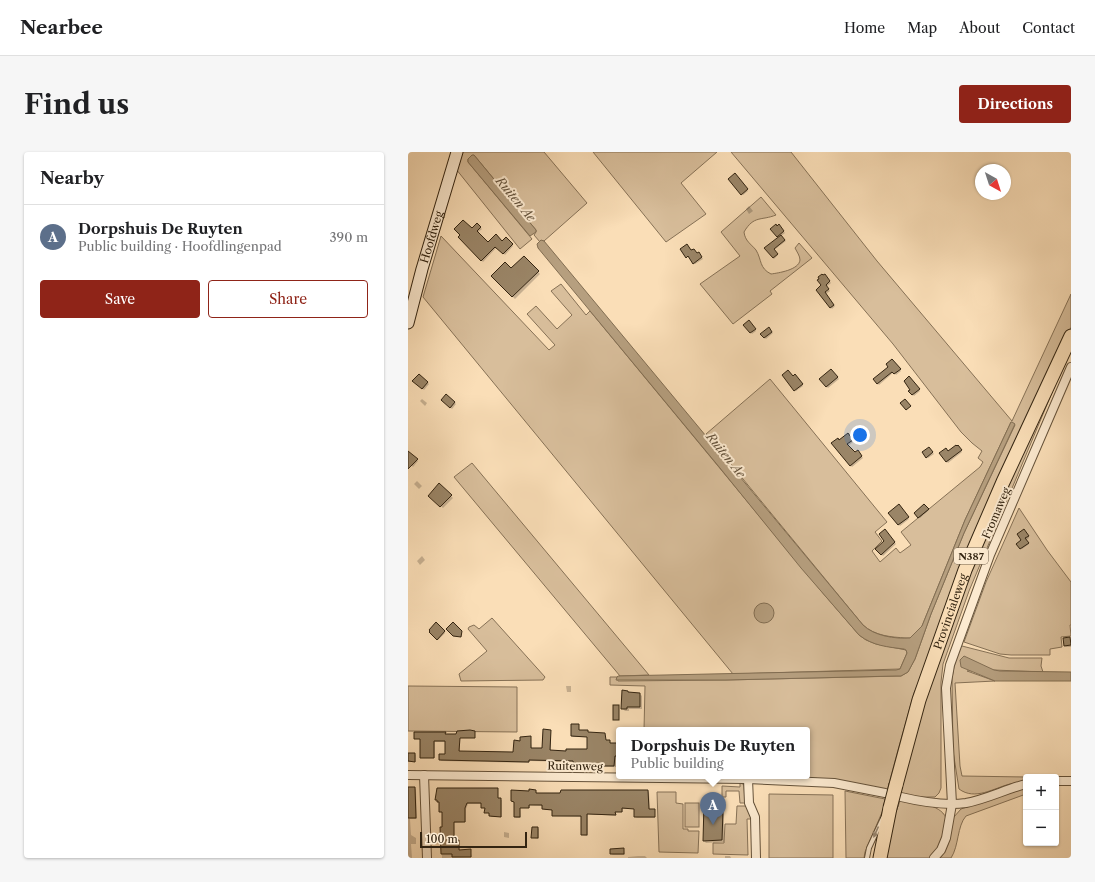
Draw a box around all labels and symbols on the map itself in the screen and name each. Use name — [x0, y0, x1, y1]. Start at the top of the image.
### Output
north arrow — [975, 164, 1011, 200]
water label: Ruiten Ae — [492, 173, 540, 225]
street label: Hoofdweg — [417, 209, 446, 265]
your location — [850, 425, 870, 445]
water label: Ruiten Ae — [703, 429, 749, 481]
street label: Fromaweg — [979, 485, 1013, 541]
road number: N387 — [954, 548, 988, 564]
street label: Provincialeweg — [930, 571, 970, 651]
street label: Ruitenweg — [547, 759, 603, 773]
pin: A — [700, 792, 726, 825]
one-way arrow — [873, 826, 879, 837]
scale bar — [420, 830, 527, 849]

